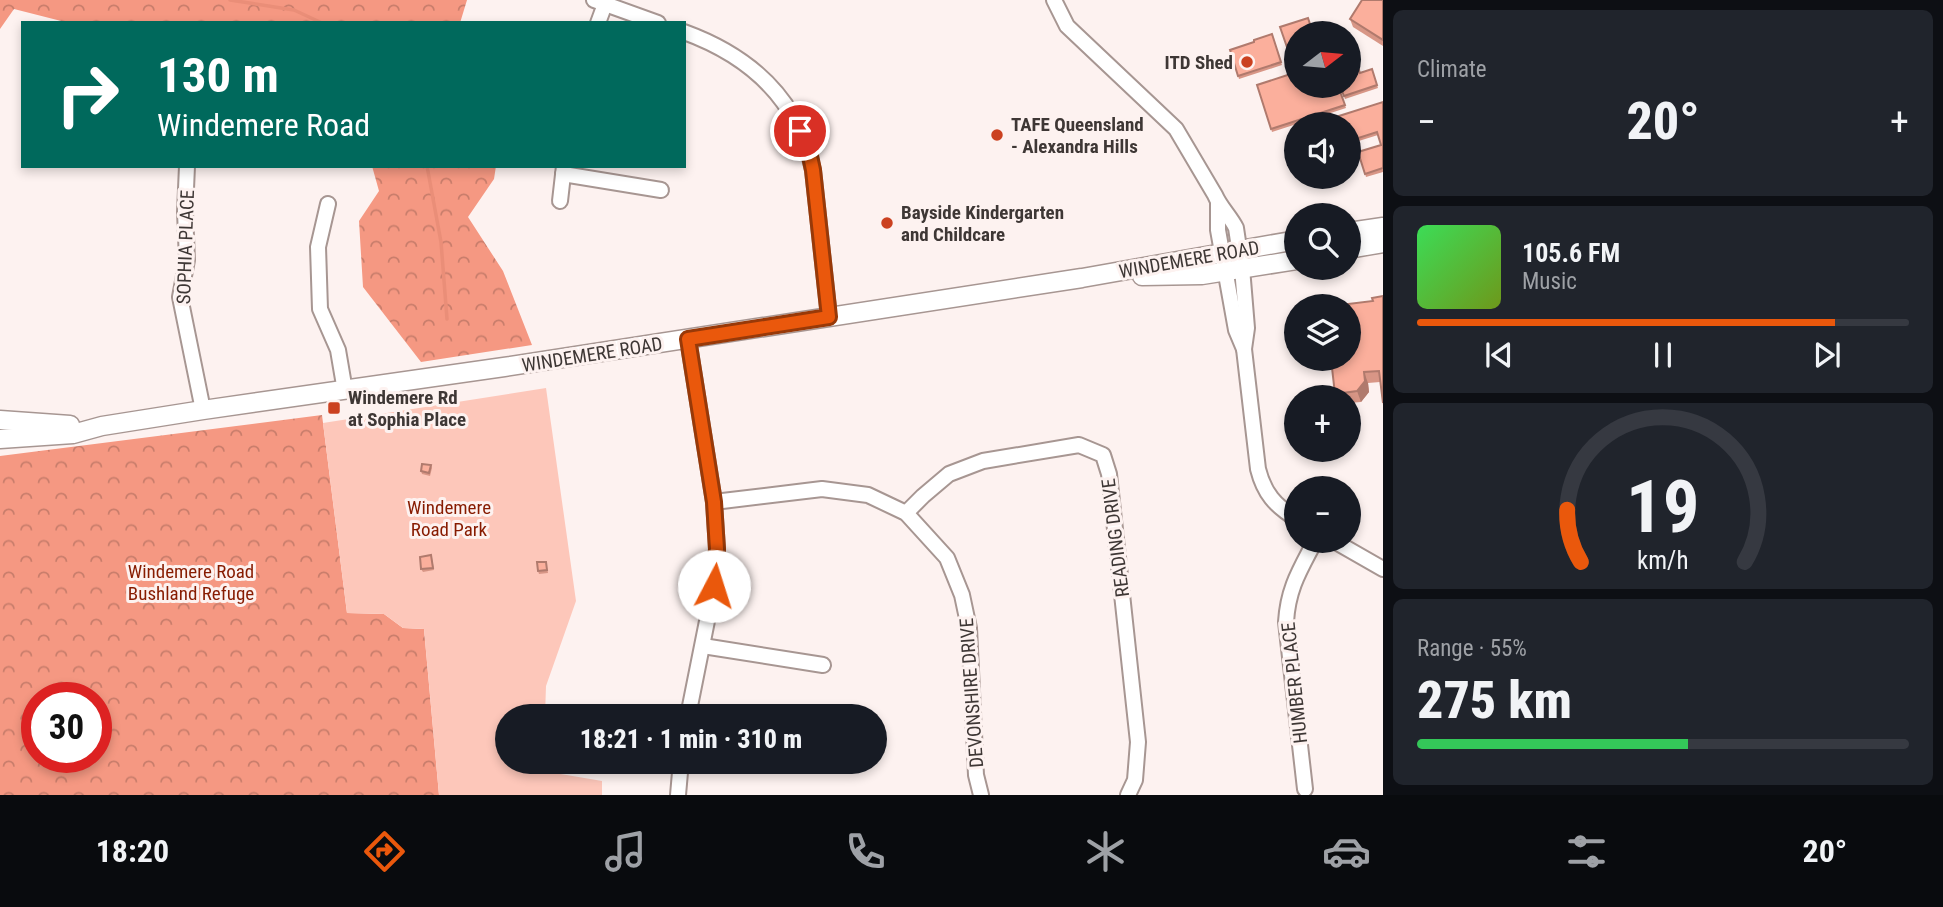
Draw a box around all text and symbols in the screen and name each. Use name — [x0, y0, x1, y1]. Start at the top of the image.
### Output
north arrow — [1284, 21, 1362, 98]
map controls — [1284, 21, 1361, 553]
text: 130 m — [157, 47, 279, 104]
icon: right — [42, 49, 133, 140]
place label: ITD Shed — [1165, 51, 1233, 74]
marker: ITD Shed — [1239, 54, 1255, 70]
text: Climate — [1417, 56, 1487, 83]
text: 20° — [1626, 91, 1700, 152]
text: − — [1417, 100, 1436, 144]
text: + — [1890, 100, 1909, 144]
pin — [770, 101, 830, 161]
text: Windemere Road — [157, 106, 370, 144]
icon: arrive — [781, 112, 819, 150]
button: sound — [1284, 112, 1361, 189]
place label: TAFE Queensland - Alexandra Hills — [1011, 113, 1144, 158]
marker: TAFE Queensland - Alexandra Hills — [989, 127, 1005, 143]
street label: SOPHIA PLACE — [172, 189, 199, 305]
place label: Bayside Kindergarten and Childcare — [901, 201, 1064, 246]
button: search — [1284, 203, 1361, 280]
marker: Bayside Kindergarten and Childcare — [879, 215, 895, 231]
street label: WINDEMERE ROAD — [1117, 236, 1261, 283]
text: 105.6 FM — [1522, 238, 1620, 268]
text: Music — [1522, 268, 1577, 295]
button: layers — [1284, 294, 1361, 371]
street label: WINDEMERE ROAD — [520, 332, 664, 377]
icon: previous — [1480, 336, 1518, 374]
icon: pause — [1644, 336, 1682, 374]
icon: next — [1808, 336, 1846, 374]
button: + — [1284, 385, 1361, 462]
place label: Windemere Rd at Sophia Place — [348, 386, 466, 431]
marker: Windemere Rd at Sophia Place — [326, 400, 342, 416]
text: 19 — [1626, 464, 1700, 550]
button: − — [1284, 476, 1361, 553]
street label: READING DRIVE — [1097, 477, 1134, 599]
park label: Windemere Road Park — [407, 496, 491, 541]
text: km/h — [1637, 545, 1689, 574]
position arrow — [677, 549, 751, 623]
park label: Windemere Road Bushland Refuge — [128, 560, 254, 605]
street label: DEVONSHIRE DRIVE — [955, 617, 988, 769]
street label: HUMBER PLACE — [1277, 621, 1312, 745]
text: Range · 55% — [1417, 635, 1527, 662]
text: 275 km — [1417, 670, 1572, 731]
speed limit sign: 30 — [21, 682, 112, 773]
text: 18:21 · 1 min · 310 m — [580, 724, 802, 754]
icon: directions — [360, 827, 409, 876]
icon: music — [601, 827, 650, 876]
icon: phone — [841, 827, 890, 876]
icon: climate — [1081, 827, 1130, 876]
icon: car — [1322, 827, 1371, 876]
icon: filters — [1562, 827, 1611, 876]
text: 18:20 — [96, 832, 169, 870]
text: 20° — [1803, 832, 1847, 870]

